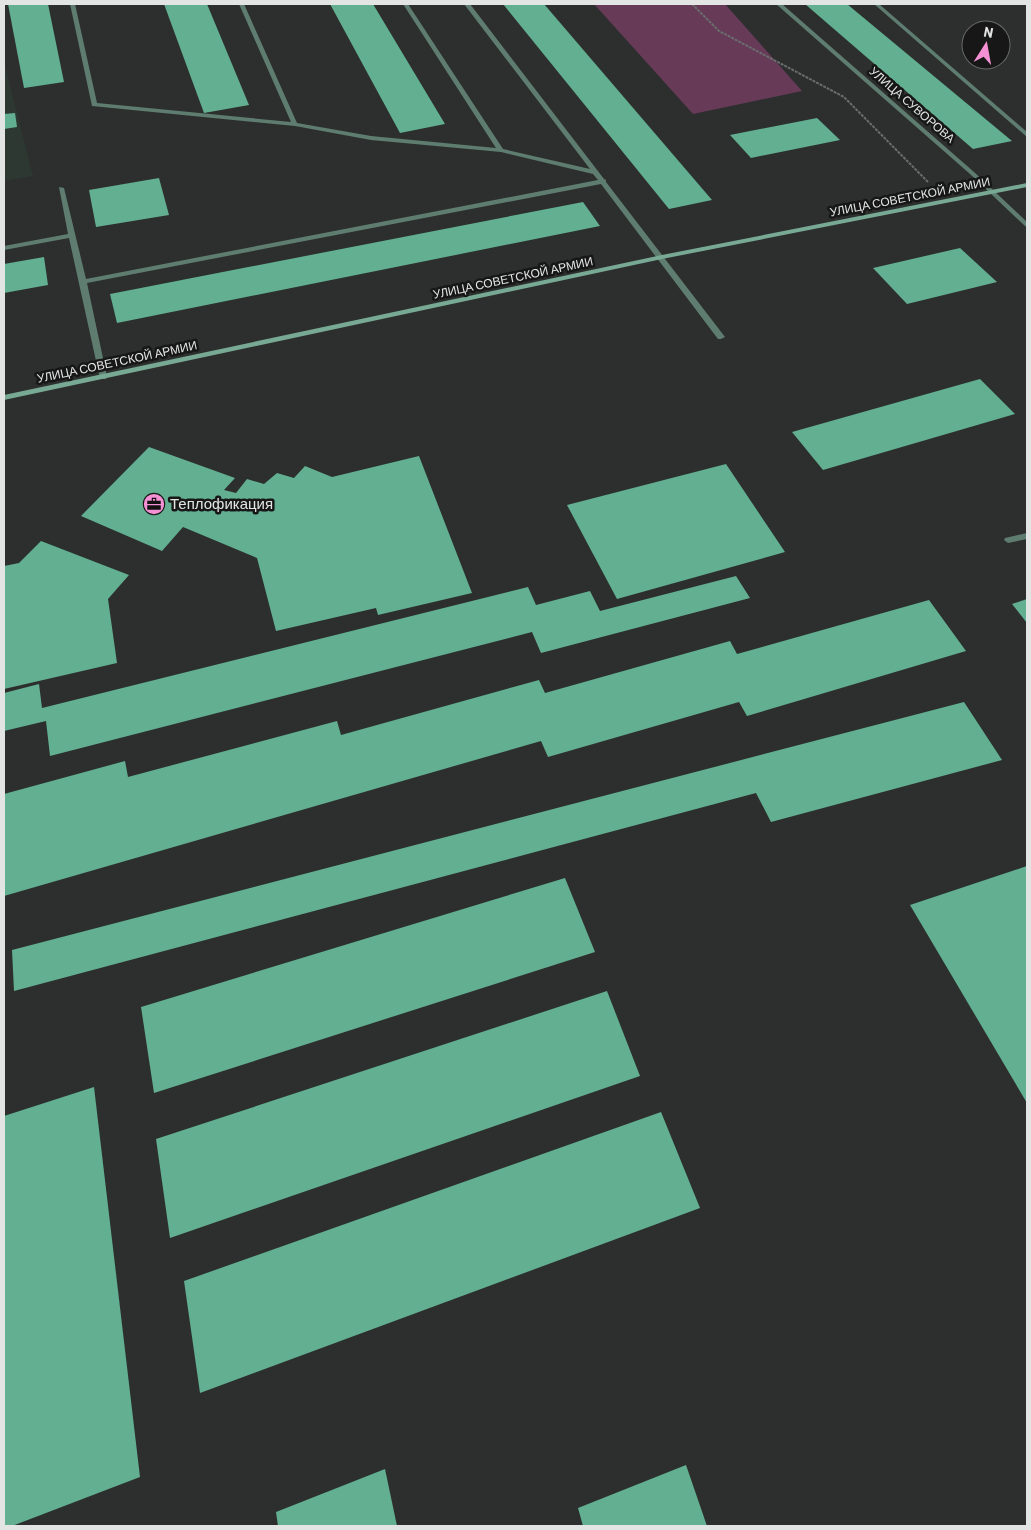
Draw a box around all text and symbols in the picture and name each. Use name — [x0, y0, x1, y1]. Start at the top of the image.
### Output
north arrow — [961, 20, 1011, 70]
text: N — [982, 23, 995, 41]
street label: УЛИЦА СУВОРОВА — [866, 63, 958, 146]
street label: УЛИЦА СОВЕТСКОЙ АРМИИ — [828, 174, 991, 219]
street label: УЛИЦА СОВЕТСКОЙ АРМИИ — [432, 253, 594, 302]
street label: УЛИЦА СОВЕТСКОЙ АРМИИ — [36, 337, 198, 386]
office icon: Теплофикация — [142, 492, 166, 516]
place label: Теплофикация — [170, 494, 273, 512]

